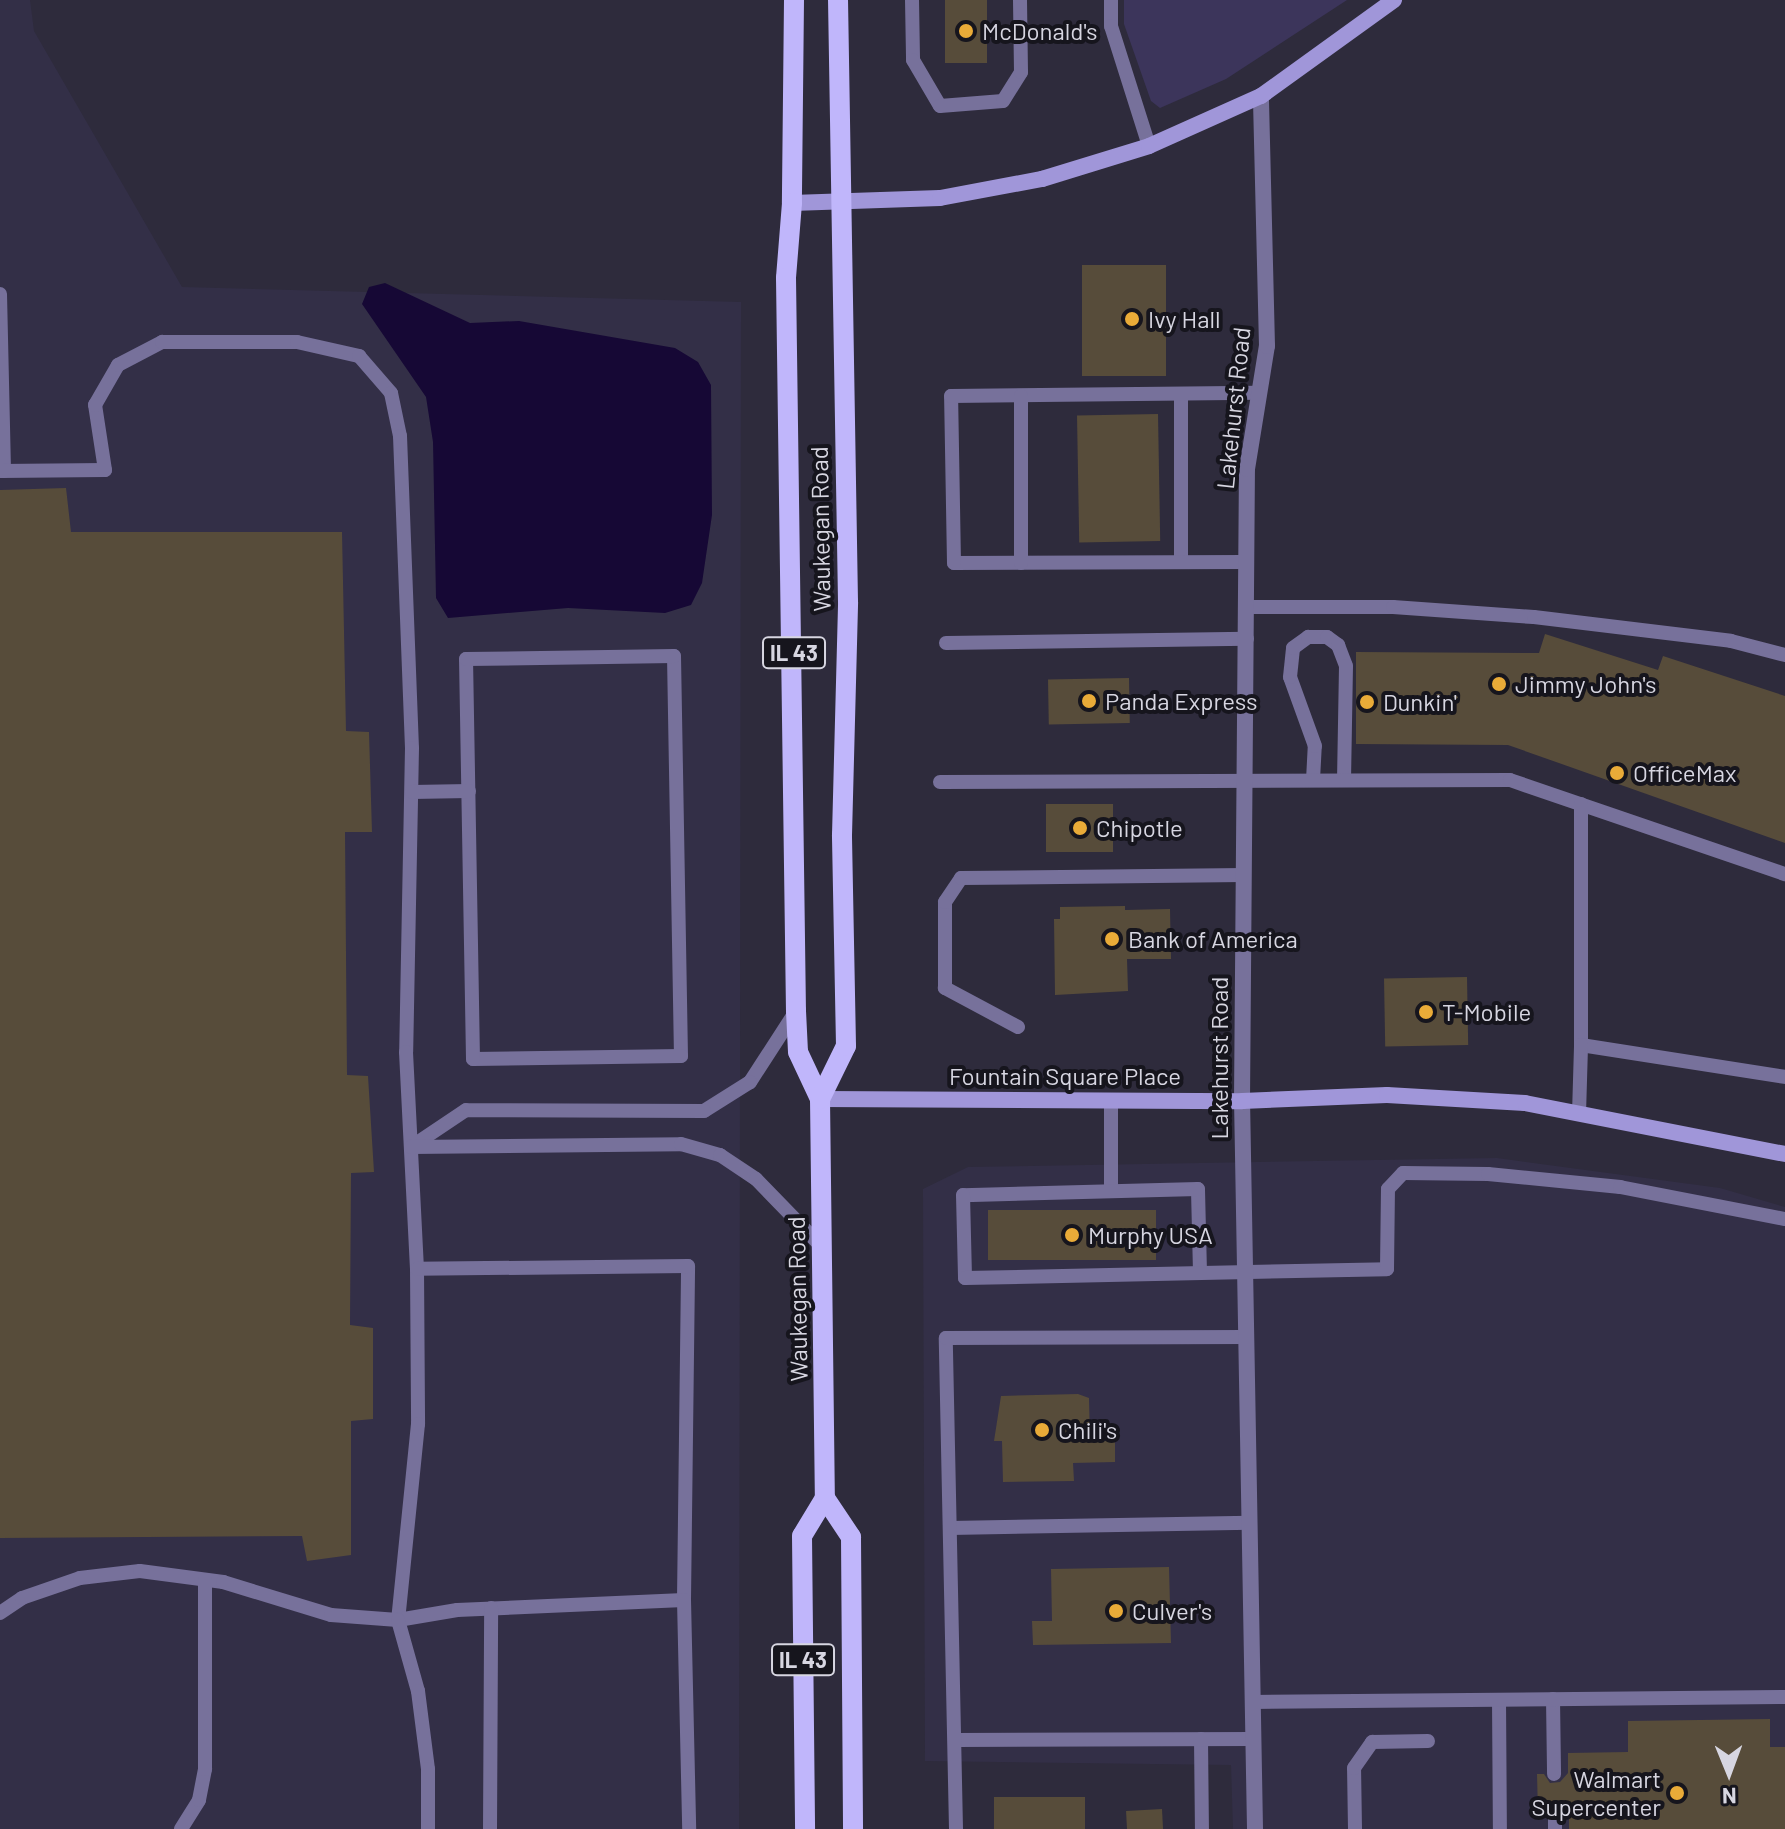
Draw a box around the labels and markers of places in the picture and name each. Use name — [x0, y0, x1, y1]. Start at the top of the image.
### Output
place label: McDonald's — [982, 17, 1097, 45]
marker: McDonald's — [957, 22, 975, 40]
place label: Ivy Hall — [1148, 305, 1220, 333]
marker: Ivy Hall — [1123, 310, 1141, 328]
place label: Jimmy John's — [1515, 670, 1656, 698]
marker: Jimmy John's — [1490, 675, 1508, 693]
place label: Panda Express — [1105, 687, 1257, 715]
place label: Dunkin' — [1383, 688, 1457, 716]
marker: Panda Express — [1080, 692, 1098, 710]
marker: Dunkin' — [1358, 693, 1376, 711]
place label: OfficeMax — [1633, 759, 1737, 787]
marker: OfficeMax — [1608, 764, 1626, 782]
place label: Chipotle — [1096, 814, 1183, 842]
marker: Chipotle — [1071, 819, 1089, 837]
place label: Bank of America — [1128, 925, 1298, 953]
marker: Bank of America — [1103, 930, 1121, 948]
place label: T-Mobile — [1442, 998, 1531, 1026]
marker: T-Mobile — [1417, 1003, 1435, 1021]
place label: Murphy USA — [1088, 1221, 1213, 1249]
marker: Murphy USA — [1063, 1226, 1081, 1244]
place label: Chili's — [1058, 1416, 1117, 1444]
marker: Chili's — [1033, 1421, 1051, 1439]
place label: Culver's — [1132, 1597, 1212, 1625]
marker: Culver's — [1107, 1602, 1125, 1620]
place label: Walmart Supercenter — [1532, 1765, 1661, 1821]
marker: Walmart Supercenter — [1668, 1784, 1686, 1802]

